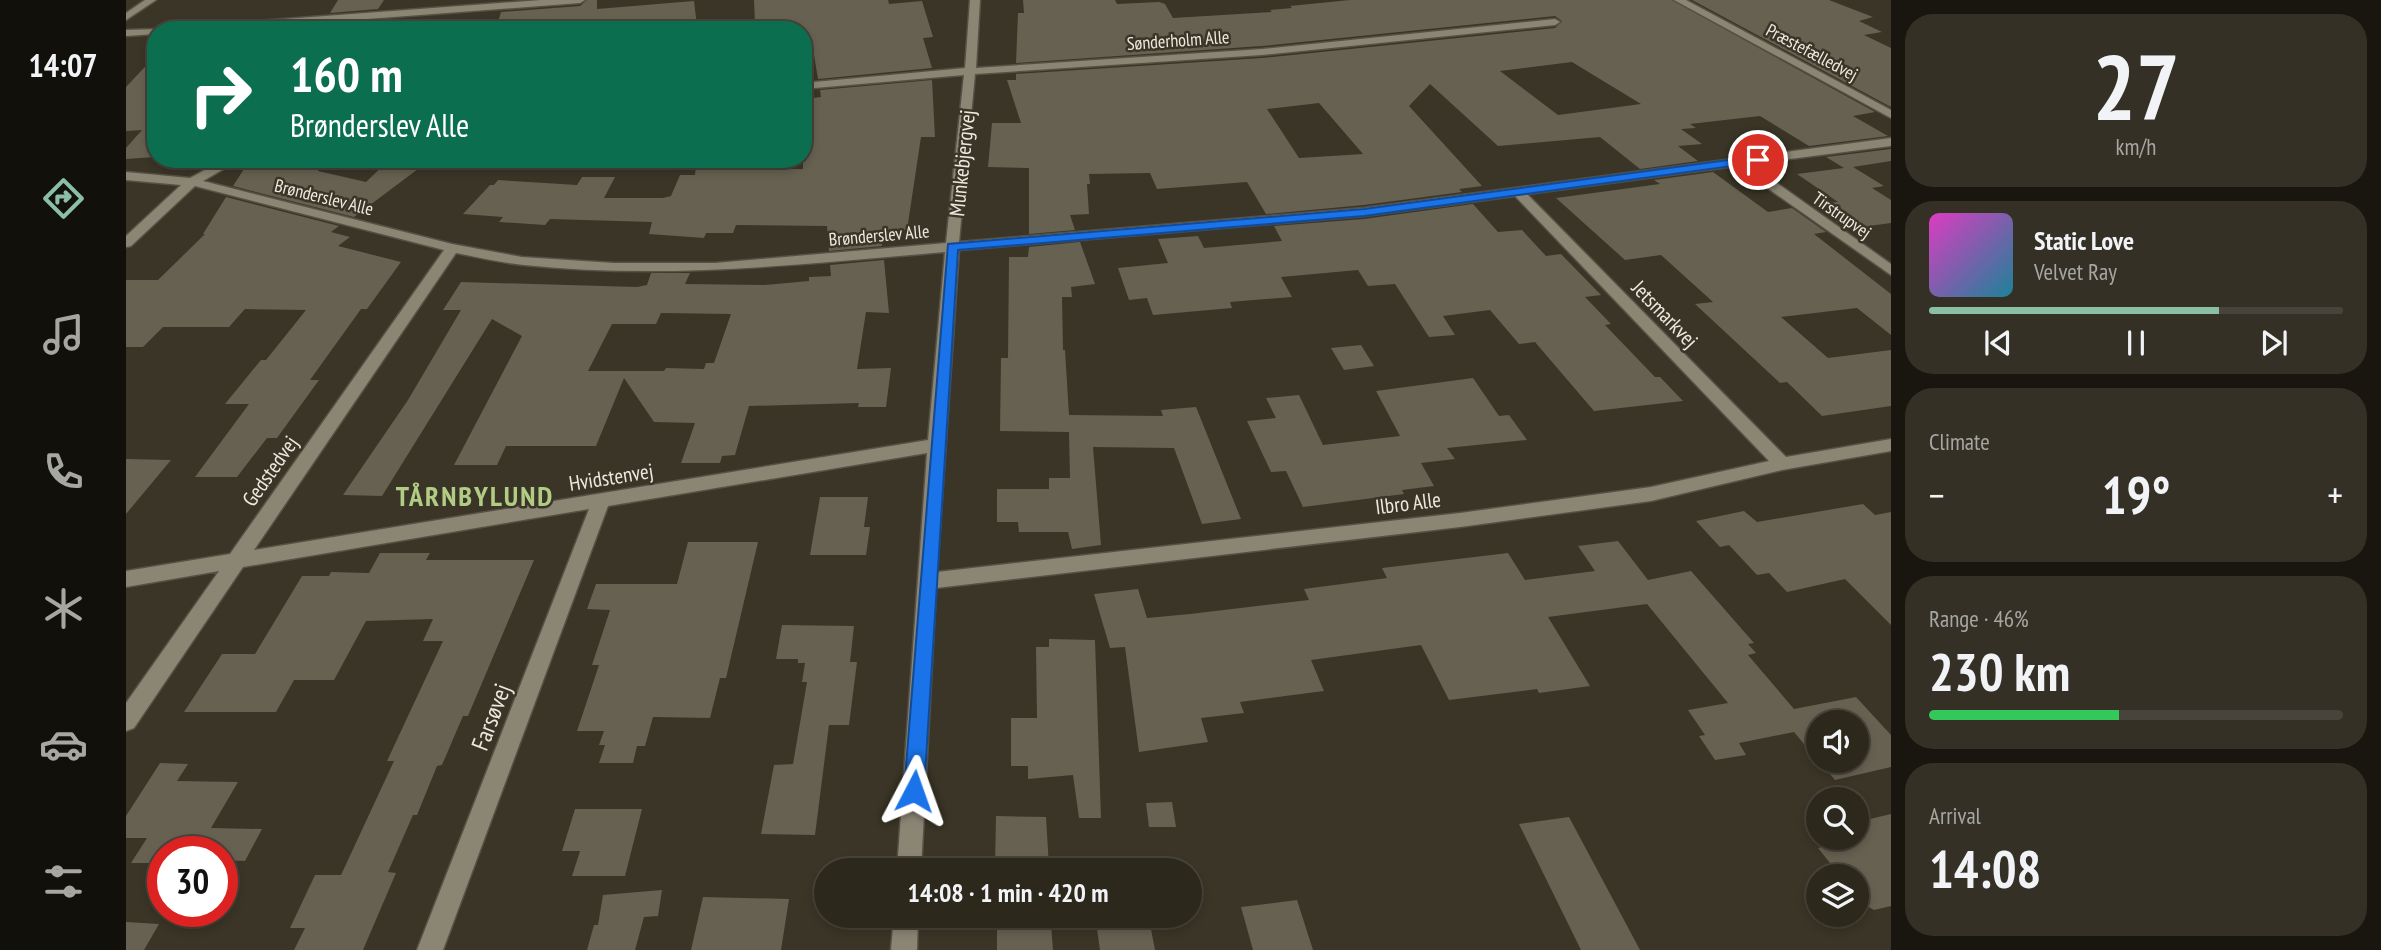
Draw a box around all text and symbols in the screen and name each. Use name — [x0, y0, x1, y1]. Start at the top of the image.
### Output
street label: Præstefælledvej — [1762, 18, 1862, 86]
street label: Sønderholm Alle — [1126, 25, 1230, 55]
text: 27 — [2093, 27, 2180, 145]
text: 160 m — [290, 42, 403, 106]
text: 14:07 — [28, 44, 98, 86]
icon: right — [175, 49, 266, 140]
text: Brønderslev Alle — [290, 104, 469, 146]
street label: Munkebjergvej — [943, 108, 981, 218]
pin — [1728, 130, 1788, 190]
text: km/h — [2116, 132, 2156, 161]
icon: arrive — [1739, 141, 1777, 179]
icon: directions — [39, 174, 88, 223]
street label: Brønderslev Alle — [272, 174, 376, 220]
street label: Tirstrupvej — [1808, 186, 1876, 244]
street label: Brønderslev Alle — [828, 219, 930, 251]
text: Static Love — [2034, 224, 2134, 257]
text: Velvet Ray — [2034, 257, 2117, 286]
street label: Jetsmarkvej — [1625, 274, 1704, 354]
icon: music — [39, 310, 88, 359]
icon: previous — [1979, 324, 2017, 362]
icon: pause — [2117, 324, 2155, 362]
icon: next — [2255, 324, 2293, 362]
text: Climate — [1929, 427, 1990, 456]
street label: Gedstedvej — [236, 431, 304, 511]
icon: phone — [39, 447, 88, 496]
street label: Hvidstenvej — [567, 457, 655, 497]
text: 19° — [2102, 461, 2170, 528]
text: − — [1929, 470, 1945, 519]
text: + — [2327, 470, 2343, 519]
district label: TÅRNBYLUND — [396, 477, 554, 514]
street label: Ilbro Alle — [1374, 486, 1442, 520]
icon: climate — [39, 584, 88, 633]
text: Range · 46% — [1929, 604, 2029, 633]
text: 230 km — [1929, 638, 2070, 705]
street label: Farsøvej — [464, 679, 518, 755]
map controls — [1806, 710, 1869, 927]
button: sound — [1806, 710, 1869, 773]
icon: car — [39, 720, 88, 769]
position arrow — [877, 754, 951, 828]
button: search — [1806, 787, 1869, 850]
text: Arrival — [1929, 801, 1981, 830]
text: 14:08 — [1929, 835, 2041, 902]
speed limit sign: 30 — [147, 836, 238, 927]
icon: filters — [39, 857, 88, 906]
button: layers — [1806, 864, 1869, 927]
text: 14:08 · 1 min · 420 m — [908, 876, 1108, 909]

